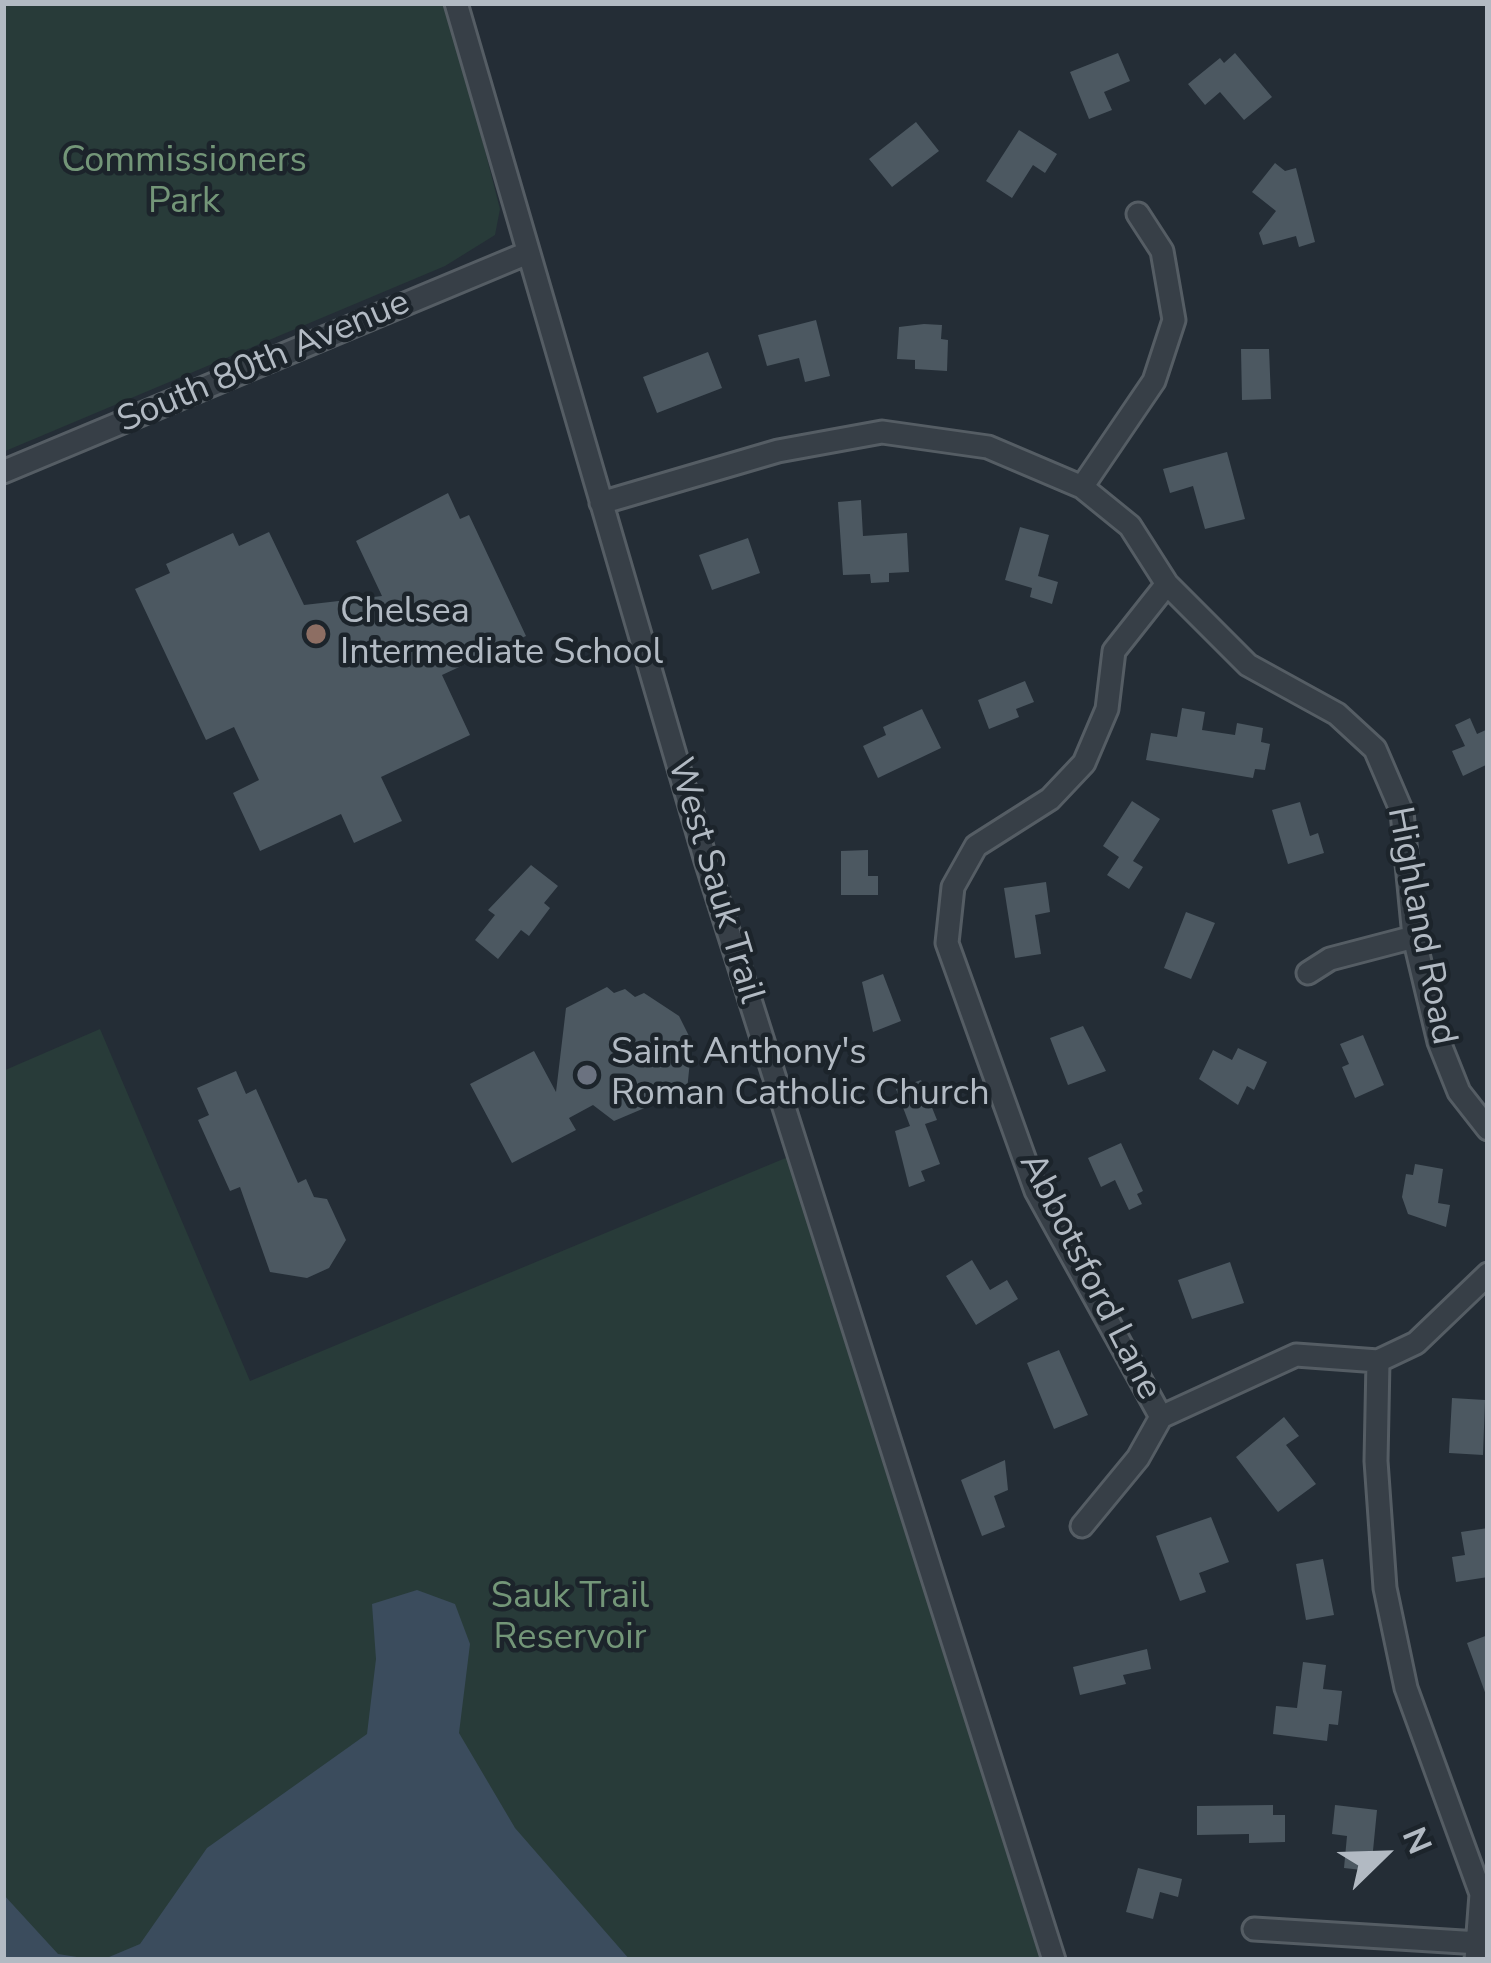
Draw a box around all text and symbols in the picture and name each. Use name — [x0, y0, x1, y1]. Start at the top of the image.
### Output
park label: Commissioners Park — [61, 140, 307, 225]
street label: South 80th Avenue — [112, 282, 416, 444]
place label: Chelsea Intermediate School — [340, 591, 663, 676]
marker: Chelsea Intermediate School — [303, 621, 329, 647]
street label: West Sauk Trail — [656, 753, 772, 1009]
street label: Highland Road — [1376, 803, 1464, 1049]
place label: Saint Anthony's Roman Catholic Church — [611, 1032, 990, 1117]
marker: Saint Anthony's Roman Catholic Church — [574, 1062, 600, 1088]
street label: Abbotsford Lane — [1008, 1147, 1170, 1407]
park label: Sauk Trail Reservoir — [491, 1576, 649, 1661]
north arrow — [1323, 1795, 1443, 1915]
text: N — [1391, 1821, 1442, 1861]

